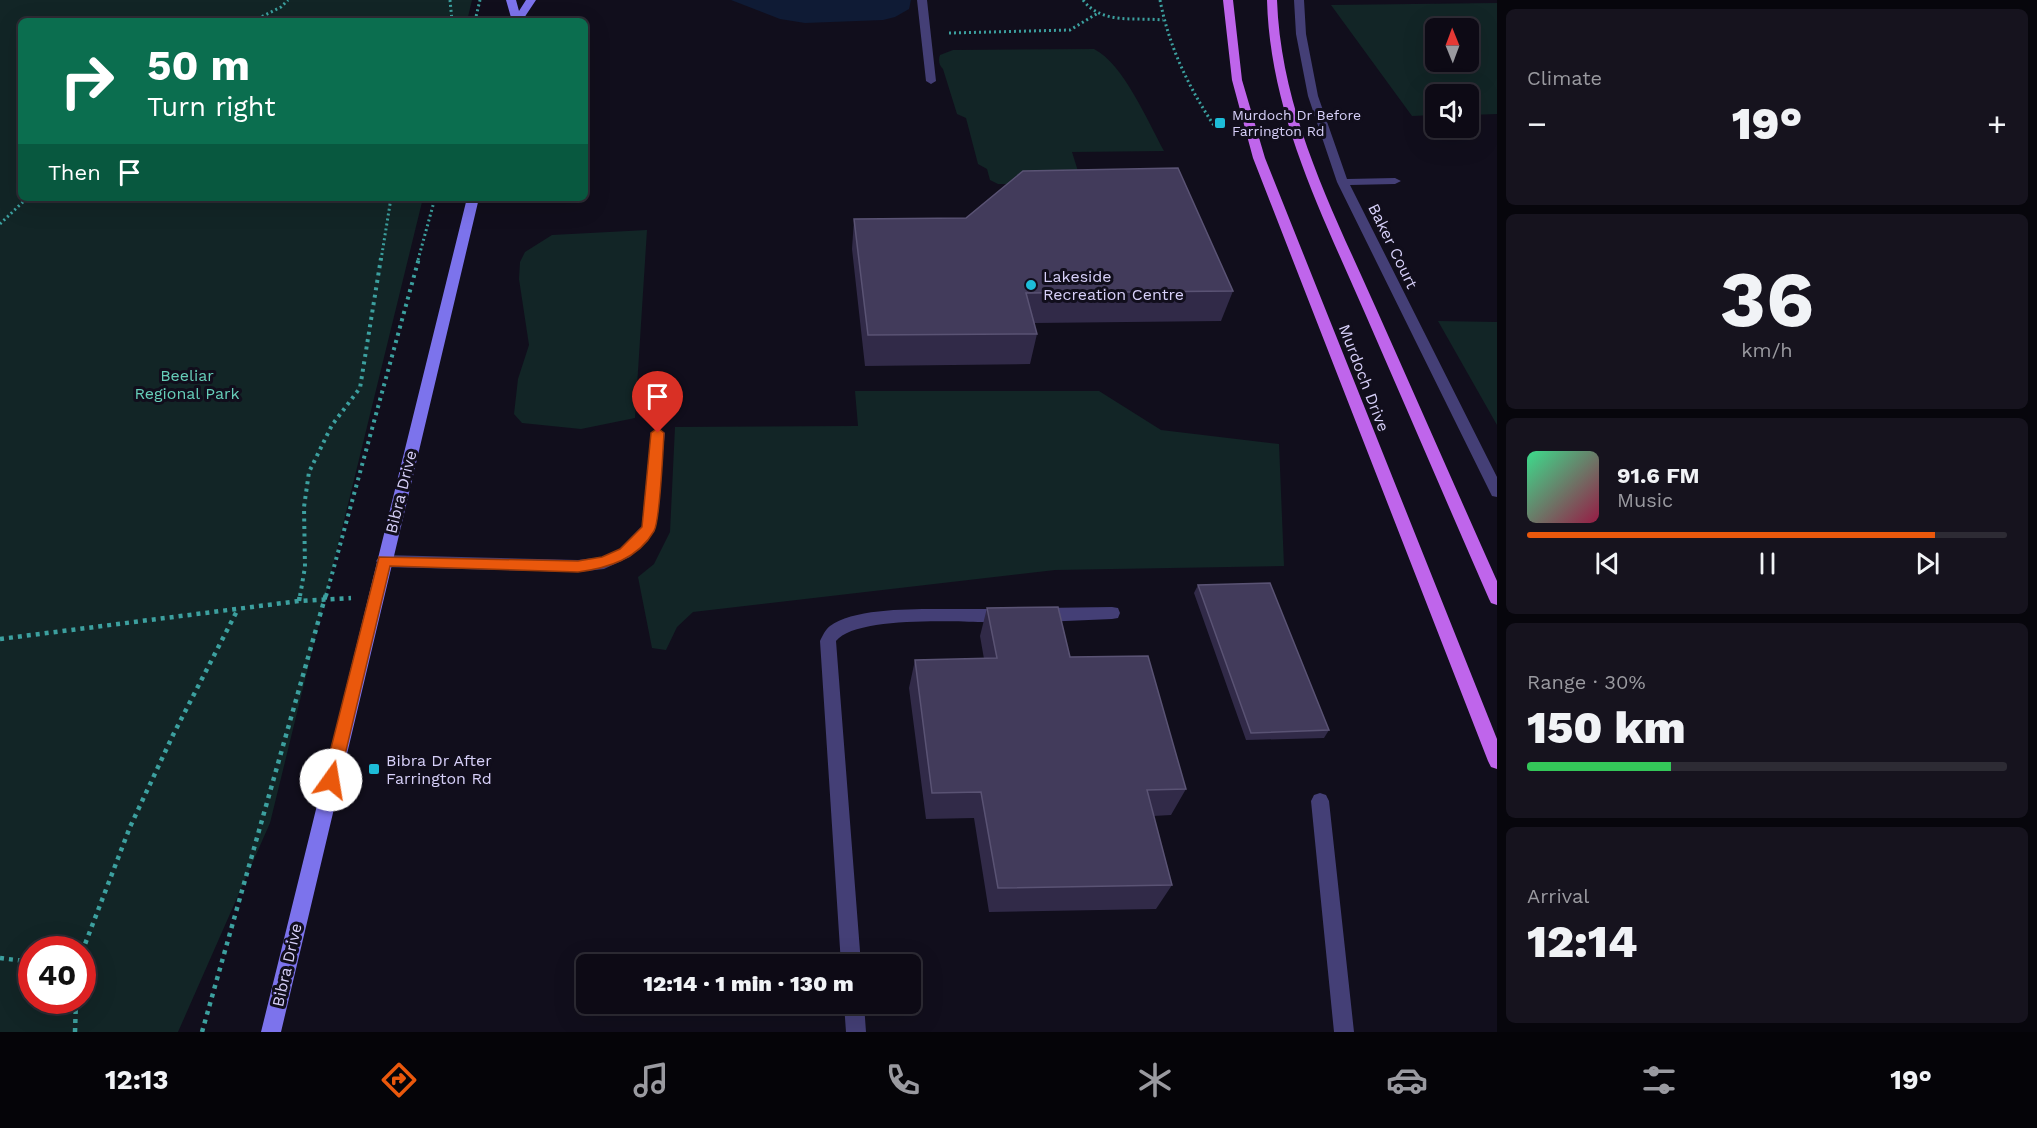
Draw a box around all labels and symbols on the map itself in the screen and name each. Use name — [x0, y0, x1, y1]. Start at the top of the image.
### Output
north arrow — [1425, 18, 1479, 72]
place label: Murdoch Dr Before Farrington Rd — [1232, 107, 1361, 139]
marker: Murdoch Dr Before Farrington Rd — [1213, 116, 1227, 130]
street label: Baker Court — [1364, 200, 1422, 292]
place label: Lakeside Recreation Centre — [1043, 267, 1184, 304]
marker: Lakeside Recreation Centre — [1024, 278, 1038, 292]
street label: Murdoch Drive — [1335, 322, 1393, 434]
park label: Beeliar Regional Park — [134, 366, 240, 403]
pin — [632, 371, 683, 433]
street label: Bibra Drive — [382, 448, 420, 536]
position arrow — [299, 748, 363, 812]
place label: Bibra Dr After Farrington Rd — [386, 751, 492, 788]
marker: Bibra Dr After Farrington Rd — [367, 762, 381, 776]
street label: Bibra Drive — [268, 921, 306, 1009]
speed limit sign: 40 — [18, 936, 96, 1014]

